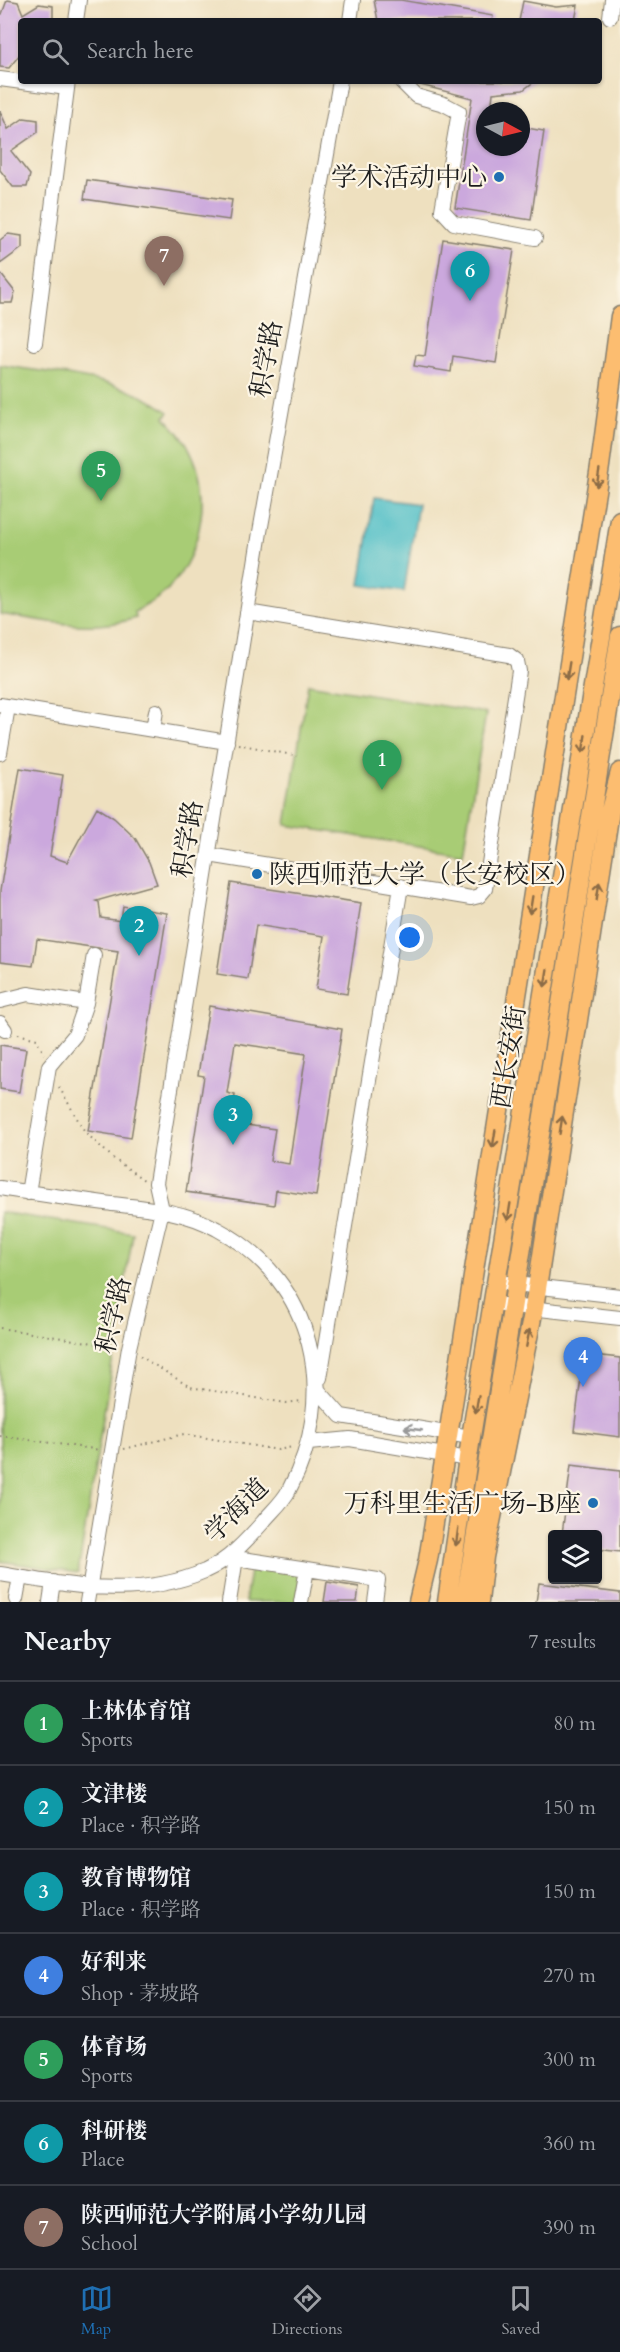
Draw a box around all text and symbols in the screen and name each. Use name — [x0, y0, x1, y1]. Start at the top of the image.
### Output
search box — [18, 18, 602, 84]
icon: search — [39, 35, 72, 68]
text: Search here — [87, 36, 194, 66]
north arrow — [476, 102, 530, 156]
place label: 学术活动中心 — [331, 160, 487, 195]
marker: 学术活动中心 — [492, 170, 506, 184]
pin: 7 — [144, 236, 184, 286]
pin: 6 — [450, 252, 490, 301]
street label: 积学路 — [242, 318, 291, 401]
pin: 5 — [82, 452, 120, 501]
one-way arrow — [593, 468, 604, 488]
one-way arrow — [562, 661, 573, 680]
one-way arrow — [578, 733, 589, 753]
pin: 1 — [362, 740, 401, 790]
street label: 积学路 — [164, 798, 211, 880]
place label: 陕西师范大学（长安校区） — [269, 857, 581, 892]
marker: 陕西师范大学（长安校区） — [250, 867, 264, 881]
one-way arrow — [592, 881, 603, 901]
one-way arrow — [526, 895, 537, 915]
pin: 2 — [120, 906, 158, 956]
your location — [395, 923, 424, 952]
one-way arrow — [541, 967, 552, 987]
street label: 西长安街 — [483, 1003, 534, 1111]
pin: 3 — [214, 1096, 252, 1145]
one-way arrow — [556, 1115, 567, 1135]
one-way arrow — [489, 1129, 500, 1149]
one-way arrow — [503, 1201, 514, 1221]
street label: 积学路 — [88, 1273, 139, 1357]
one-way arrow — [523, 1329, 534, 1348]
pin: 4 — [564, 1338, 602, 1387]
one-way arrow — [471, 1394, 482, 1413]
one-way arrow — [404, 1424, 424, 1435]
street label: 学海道 — [196, 1470, 276, 1550]
place label: 万科里生活广场-B座 — [344, 1486, 581, 1521]
marker: 万科里生活广场-B座 — [586, 1496, 600, 1510]
one-way arrow — [451, 1527, 462, 1546]
map controls — [548, 1530, 602, 1584]
button: layers — [548, 1530, 602, 1584]
text: Nearby — [24, 1624, 112, 1659]
text: 7 results — [528, 1628, 596, 1655]
text: 上林体育馆 — [81, 1696, 191, 1726]
text: 1 — [38, 1710, 49, 1737]
text: 80 m — [553, 1710, 596, 1737]
text: Sports — [81, 1726, 133, 1753]
text: 文津楼 — [81, 1779, 147, 1809]
text: 2 — [38, 1794, 49, 1821]
text: 150 m — [543, 1794, 596, 1821]
text: Place · 积学路 — [81, 1812, 201, 1839]
text: 教育博物馆 — [81, 1863, 191, 1893]
text: 3 — [38, 1878, 49, 1905]
text: 150 m — [543, 1878, 596, 1905]
text: Place · 积学路 — [81, 1896, 201, 1923]
text: 好利来 — [81, 1947, 147, 1977]
text: 4 — [38, 1962, 49, 1989]
text: 270 m — [543, 1962, 596, 1989]
text: Shop · 茅坡路 — [81, 1980, 199, 2007]
text: 体育场 — [81, 2032, 147, 2062]
text: 5 — [38, 2046, 49, 2073]
text: 300 m — [543, 2046, 596, 2073]
text: Sports — [81, 2062, 133, 2089]
text: 科研楼 — [81, 2116, 147, 2146]
text: 6 — [38, 2130, 49, 2157]
text: 360 m — [543, 2130, 596, 2157]
text: Place — [81, 2146, 125, 2173]
text: 陕西师范大学附属小学幼儿园 — [81, 2200, 367, 2230]
text: 7 — [38, 2214, 49, 2241]
text: 390 m — [543, 2214, 596, 2241]
text: School — [81, 2230, 138, 2257]
tab: Map — [80, 2282, 113, 2340]
tab: Directions — [272, 2282, 342, 2340]
tab: Saved — [502, 2282, 540, 2340]

